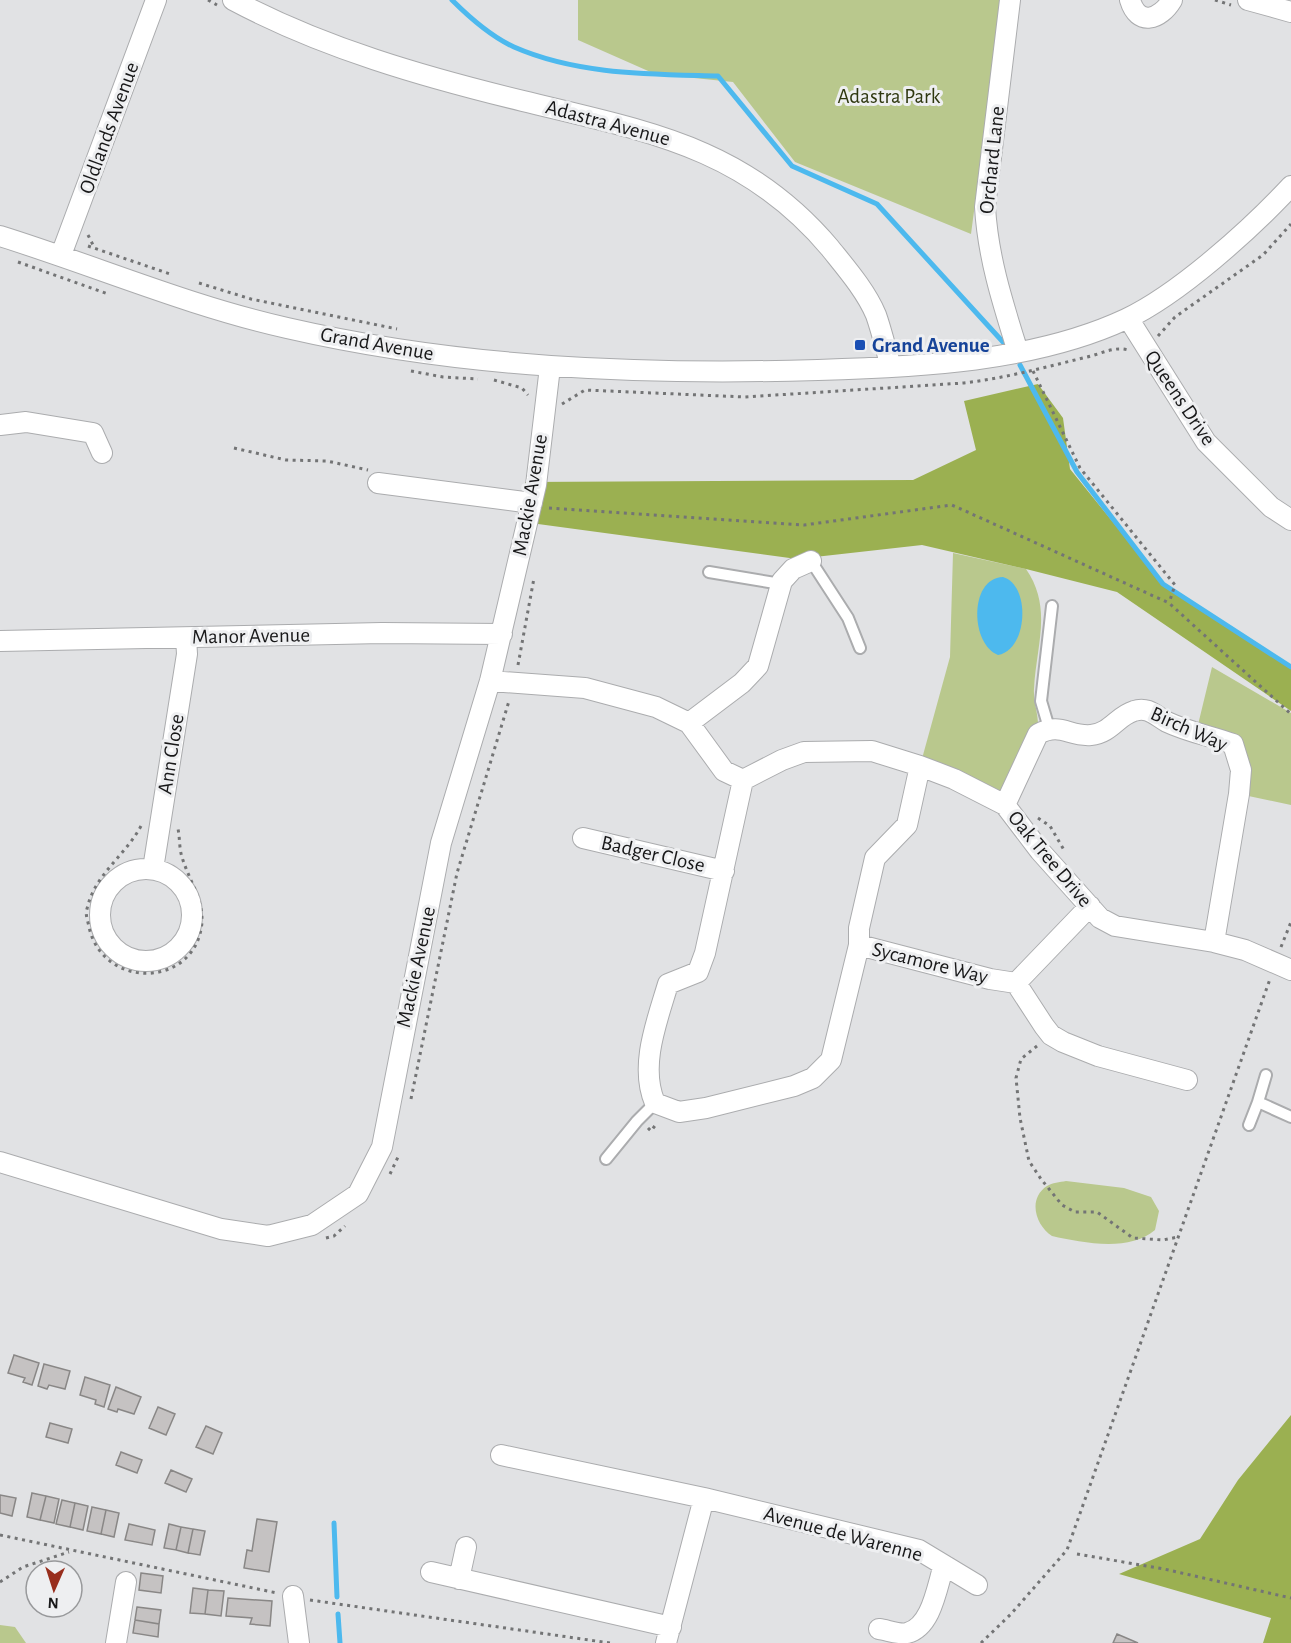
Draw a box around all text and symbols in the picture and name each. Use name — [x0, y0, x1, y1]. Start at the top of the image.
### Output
street label: Oldlands Avenue — [75, 59, 143, 197]
park label: Adastra Park — [838, 86, 941, 107]
street label: Adastra Avenue — [544, 96, 672, 150]
street label: Orchard Lane — [976, 105, 1008, 215]
street label: Grand Avenue — [319, 324, 435, 364]
place label: Grand Avenue — [872, 335, 990, 356]
marker: Grand Avenue — [853, 338, 867, 352]
street label: Queens Drive — [1141, 347, 1219, 449]
street label: Mackie Avenue — [509, 433, 551, 557]
street label: Manor Avenue — [192, 624, 310, 648]
street label: Birch Way — [1147, 703, 1231, 755]
street label: Ann Close — [154, 712, 188, 796]
street label: Oak Tree Drive — [1004, 807, 1096, 911]
street label: Badger Close — [599, 832, 707, 876]
street label: Mackie Avenue — [393, 905, 439, 1029]
street label: Sycamore Way — [870, 938, 990, 988]
street label: Avenue de Warenne — [761, 1503, 925, 1565]
north arrow — [24, 1559, 84, 1619]
text: N — [47, 1595, 59, 1611]

